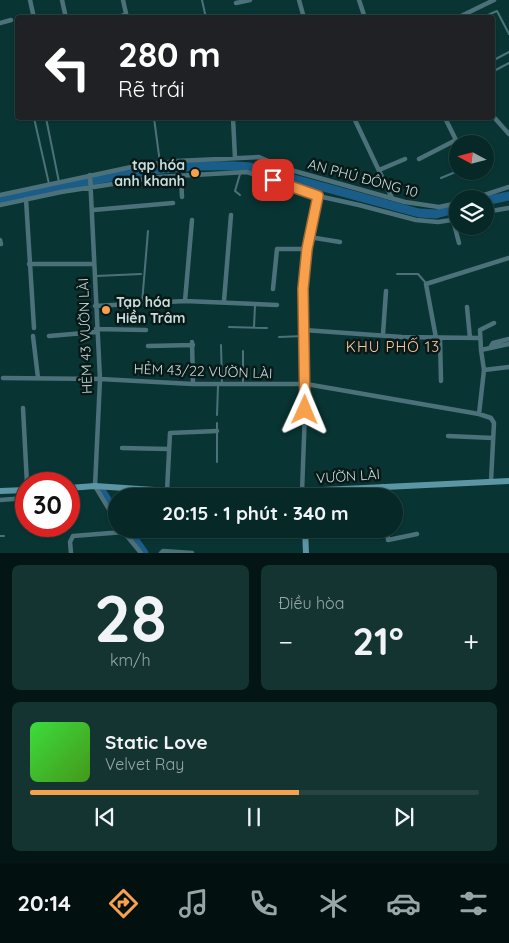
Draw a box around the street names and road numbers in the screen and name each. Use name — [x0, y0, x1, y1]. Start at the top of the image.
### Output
street label: AN PHÚ ĐÔNG 10 — [306, 155, 420, 201]
street label: HẺM 43 VƯỜN LÀI — [74, 278, 96, 394]
street label: HẺM 43/22 VƯỜN LÀI — [133, 360, 273, 382]
street label: VƯỜN LÀI — [315, 465, 381, 487]

